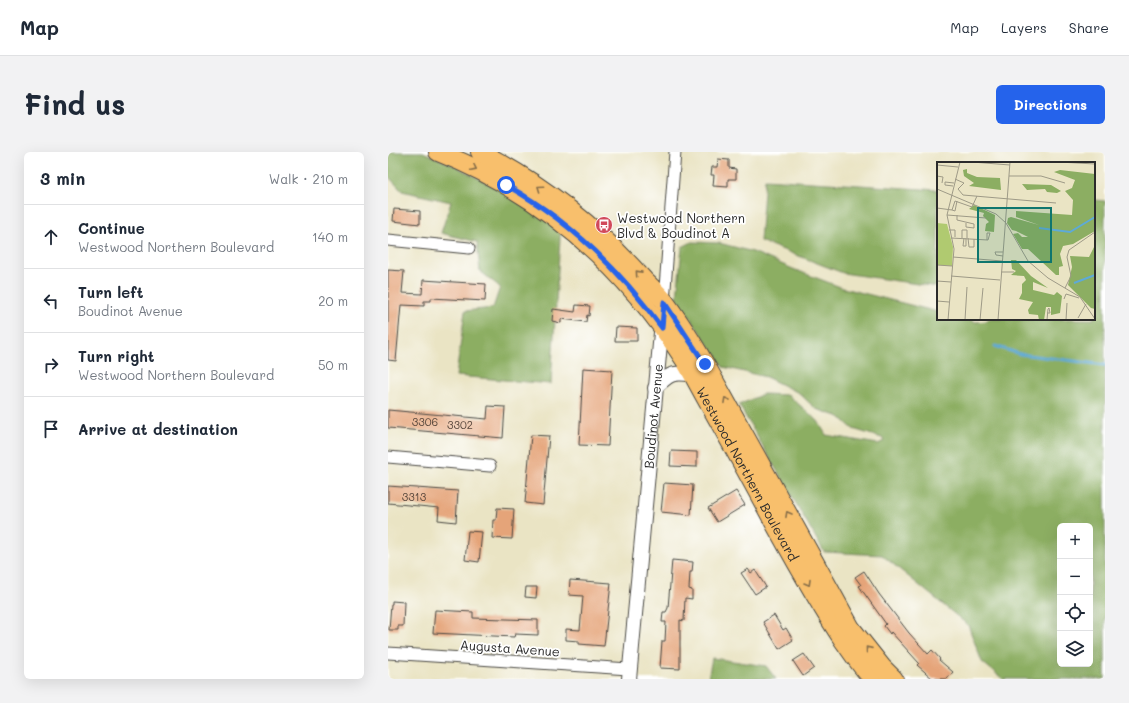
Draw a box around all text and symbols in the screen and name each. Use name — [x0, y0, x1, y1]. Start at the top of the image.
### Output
text: Map — [20, 15, 59, 40]
text: Map — [950, 18, 979, 37]
text: Layers — [1001, 18, 1047, 37]
text: Share — [1069, 18, 1109, 37]
button: Directions — [996, 85, 1105, 124]
text: Find us — [24, 86, 125, 122]
inset map — [937, 162, 1095, 320]
one-way arrow — [470, 163, 477, 171]
text: 3 min — [40, 167, 85, 189]
text: Walk · 210 m — [269, 170, 348, 187]
route start — [497, 176, 515, 194]
one-way arrow — [538, 186, 545, 193]
place label: Westwood Northern Blvd & Boudinot A — [617, 209, 745, 241]
bus stop icon: Westwood Northern Blvd & Boudinot A — [594, 215, 614, 235]
text: Continue — [78, 218, 145, 238]
icon: ahead — [40, 226, 62, 248]
text: 140 m — [312, 228, 348, 245]
text: Westwood Northern Boulevard — [78, 238, 274, 255]
one-way arrow — [636, 270, 643, 278]
text: Turn left — [78, 282, 143, 302]
icon: left — [40, 290, 62, 312]
text: 20 m — [318, 292, 348, 309]
text: Boudinot Avenue — [78, 302, 183, 319]
text: Turn right — [78, 346, 155, 366]
icon: right — [40, 354, 62, 376]
route end — [696, 355, 714, 373]
text: 50 m — [318, 356, 348, 373]
street label: Boudinot Avenue — [640, 363, 666, 469]
text: Westwood Northern Boulevard — [78, 366, 274, 383]
street label: Westwood Northern Boulevard — [693, 384, 803, 564]
one-way arrow — [723, 396, 730, 404]
house number: 3306 — [412, 414, 438, 429]
house number: 3302 — [447, 417, 473, 432]
icon: arrive — [40, 418, 62, 440]
text: Arrive at destination — [78, 419, 238, 439]
house number: 3313 — [402, 489, 427, 504]
one-way arrow — [785, 511, 793, 518]
map controls — [1057, 523, 1093, 667]
button: + — [1057, 523, 1093, 559]
button: − — [1057, 559, 1093, 595]
one-way arrow — [804, 579, 811, 586]
button: locate — [1057, 595, 1093, 631]
button: layers — [1057, 631, 1093, 667]
street label: Augusta Avenue — [460, 636, 561, 659]
one-way arrow — [866, 647, 873, 654]

